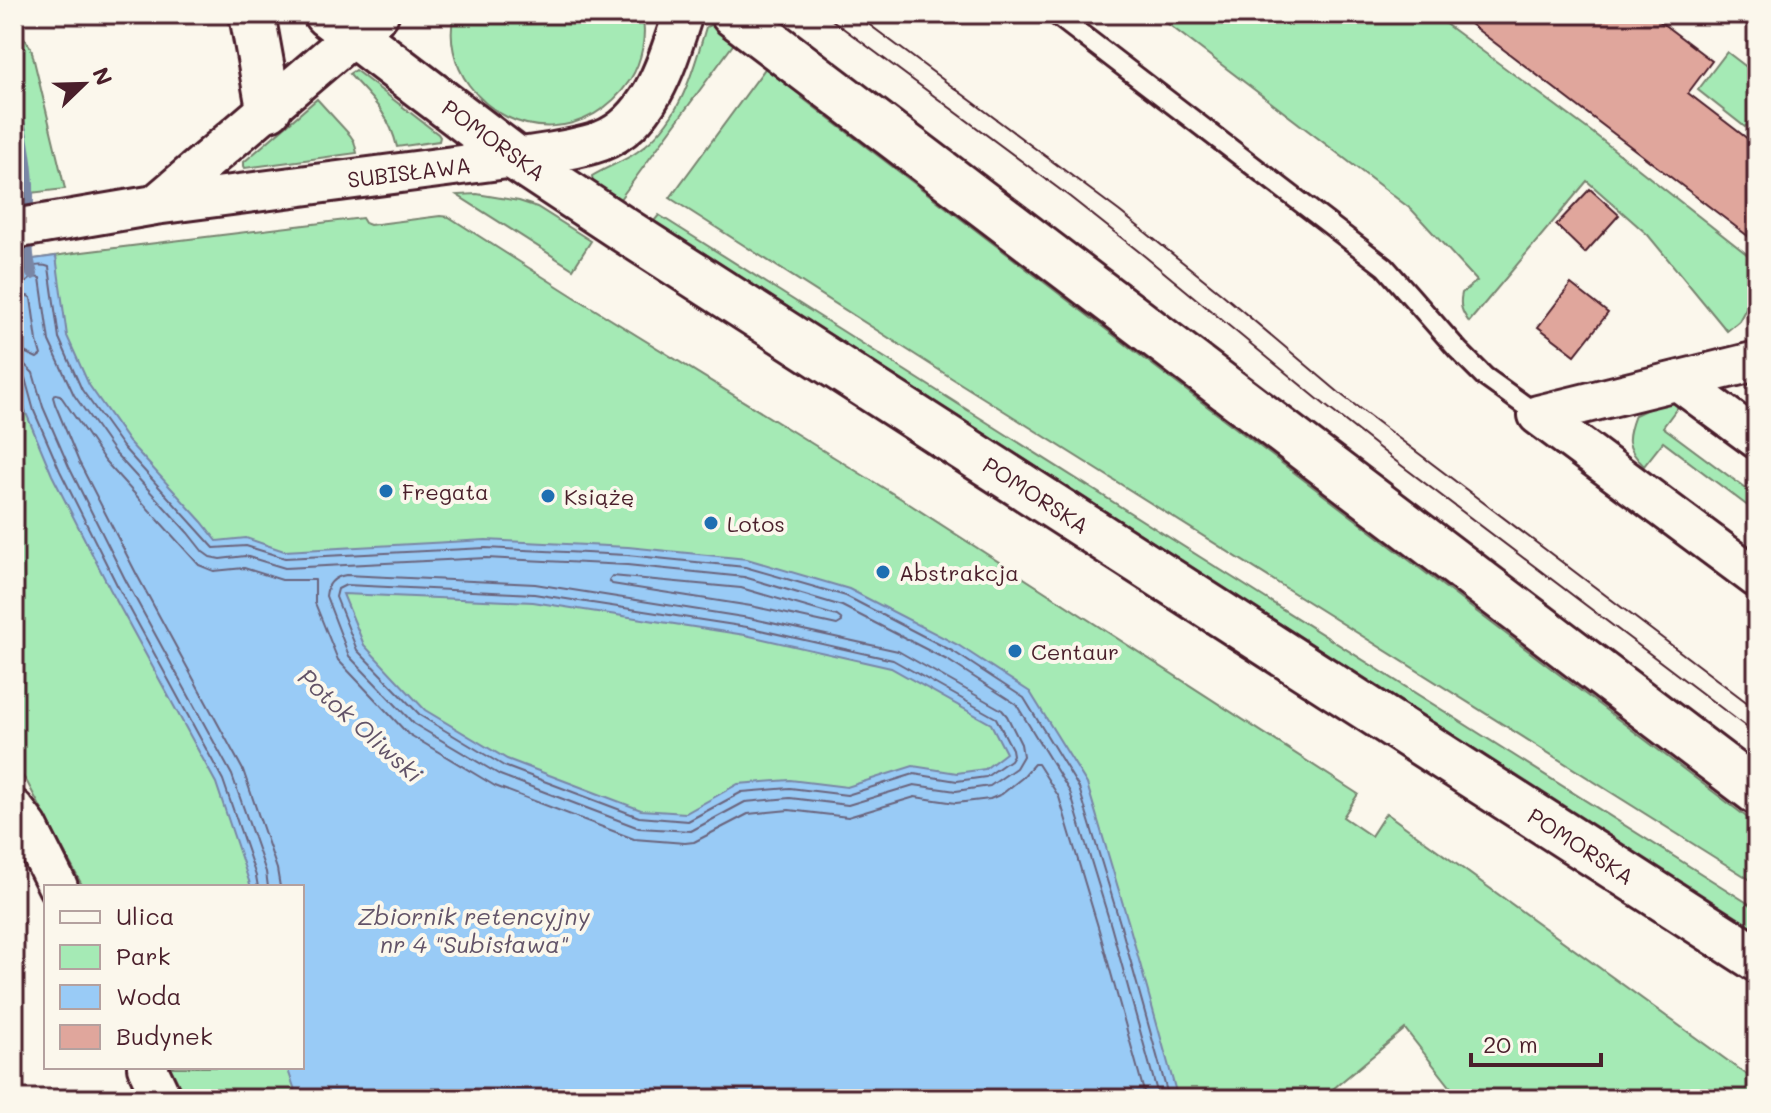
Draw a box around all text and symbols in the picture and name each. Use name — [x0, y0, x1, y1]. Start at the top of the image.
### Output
north arrow — [44, 44, 124, 124]
text: N — [86, 63, 119, 89]
street label: POMORSKA — [437, 93, 551, 187]
street label: SUBISŁAWA — [346, 150, 472, 194]
street label: POMORSKA — [977, 450, 1095, 540]
place label: Fregata — [402, 477, 489, 506]
marker: Fregata — [377, 482, 395, 500]
place label: Książę — [564, 482, 634, 511]
marker: Książę — [539, 487, 557, 505]
place label: Lotos — [727, 509, 785, 538]
marker: Lotos — [702, 514, 720, 532]
place label: Abstrakcja — [899, 558, 1019, 587]
marker: Abstrakcja — [874, 563, 892, 581]
place label: Centaur — [1031, 637, 1119, 666]
marker: Centaur — [1006, 642, 1024, 660]
water label: Potok Oliwski — [292, 661, 430, 789]
street label: POMORSKA — [1522, 801, 1640, 891]
legend — [44, 885, 304, 1069]
text: Ulica — [116, 900, 174, 931]
water label: Zbiornik retencyjny nr 4 "Subisława" — [358, 900, 591, 959]
text: Park — [116, 940, 170, 971]
text: Woda — [116, 980, 181, 1011]
scale bar — [1471, 1017, 1601, 1067]
text: Budynek — [116, 1020, 213, 1051]
text: 20 m — [1483, 1028, 1538, 1059]

